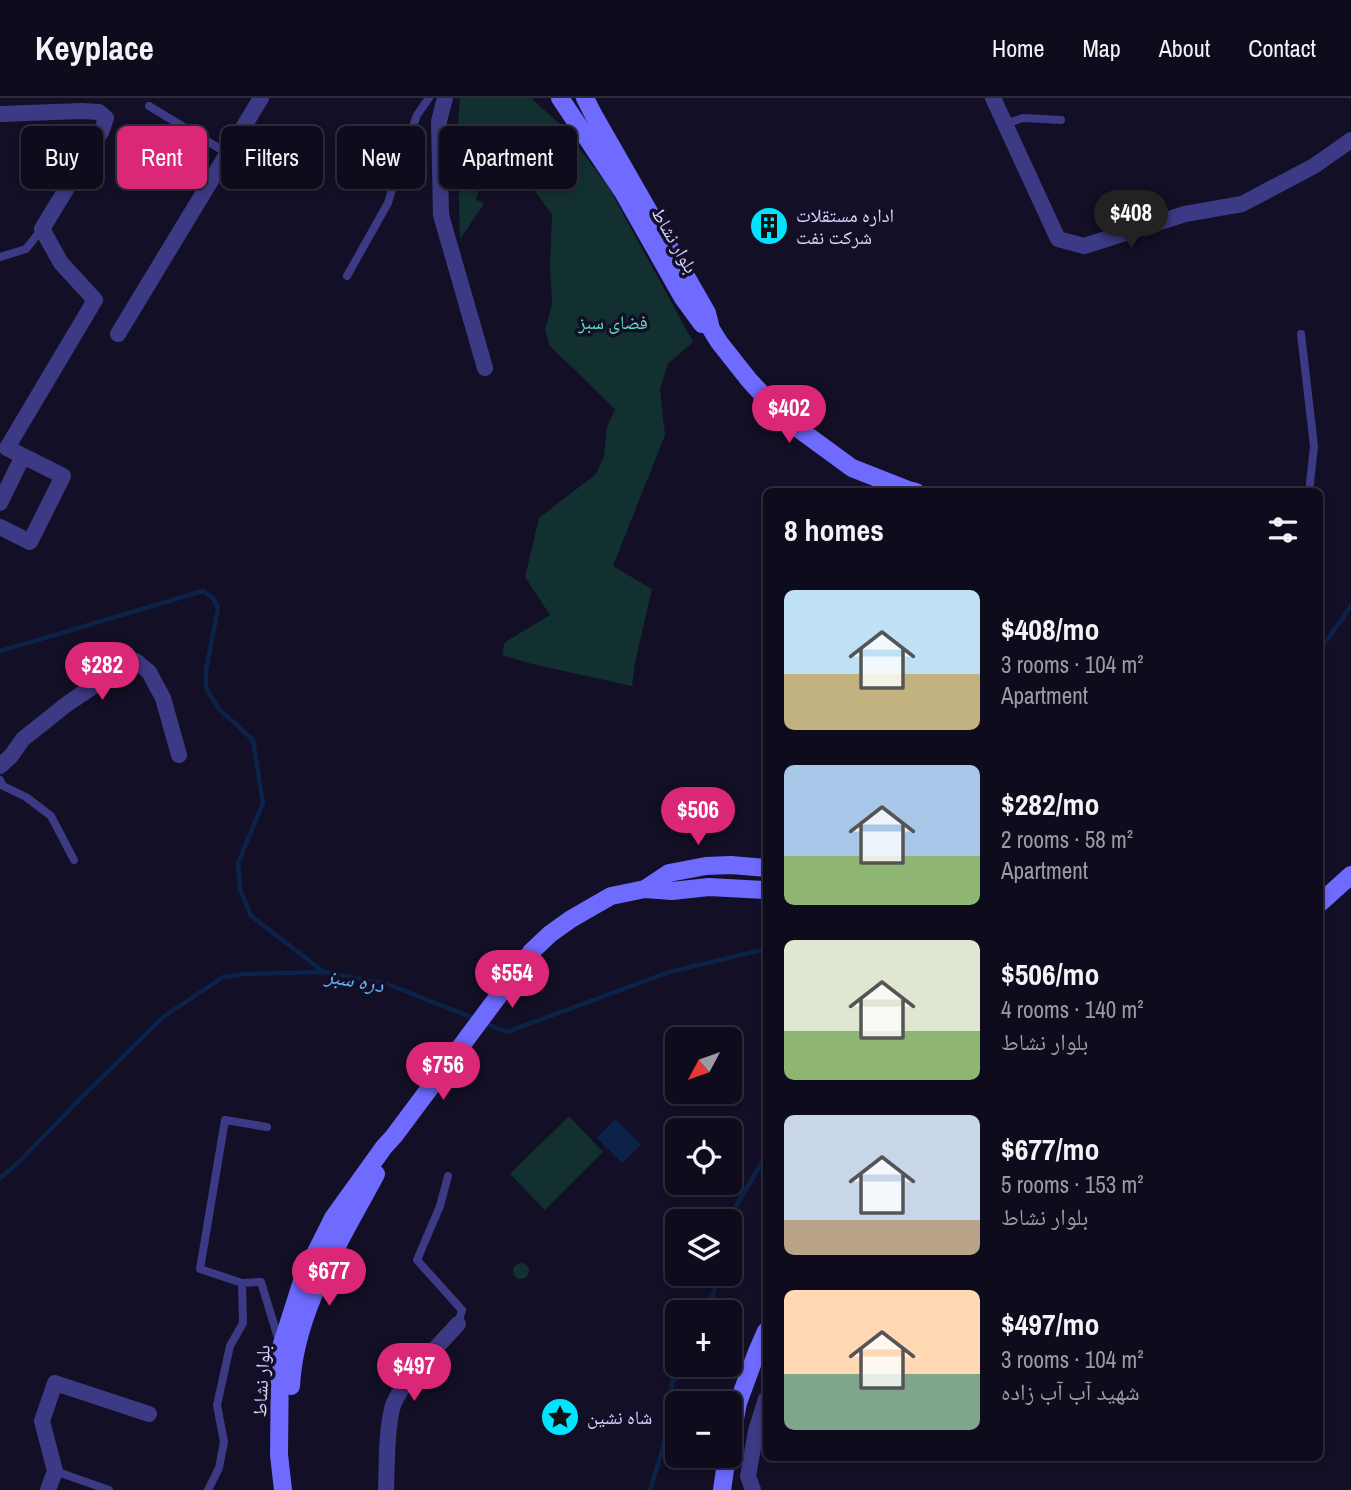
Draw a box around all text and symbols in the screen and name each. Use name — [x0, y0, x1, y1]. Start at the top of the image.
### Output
text: Keyplace — [35, 26, 154, 70]
text: Home — [992, 32, 1044, 64]
text: Map — [1082, 32, 1121, 64]
text: About — [1159, 32, 1210, 64]
text: Contact — [1248, 32, 1316, 64]
chip: Buy — [21, 126, 103, 189]
chip: Rent — [117, 126, 207, 189]
chip: Filters — [221, 126, 323, 189]
chip: New — [337, 126, 425, 189]
chip: Apartment — [439, 126, 577, 189]
pin: $408 — [1090, 190, 1172, 250]
text: $408 — [1110, 197, 1152, 228]
street label: بلوار نشاط — [646, 202, 704, 278]
place label: اداره مستقلات شرکت نفت — [796, 202, 894, 250]
building icon: اداره مستقلات شرکت نفت — [748, 205, 790, 247]
park label: فضای سبز — [577, 309, 648, 335]
pin: $402 — [748, 386, 830, 445]
text: $402 — [768, 392, 810, 423]
text: 8 homes — [784, 510, 884, 550]
icon: filters — [1264, 511, 1302, 549]
text: $408/mo — [1001, 609, 1099, 649]
icon: home — [840, 618, 924, 702]
pin: $282 — [61, 642, 143, 702]
text: $282 — [81, 649, 123, 680]
text: 3 rooms · 104 m² — [1001, 649, 1144, 680]
text: Apartment — [1001, 680, 1088, 711]
text: $282/mo — [1001, 784, 1099, 824]
pin: $506 — [657, 788, 739, 847]
icon: home — [840, 793, 924, 877]
text: $506 — [677, 794, 719, 825]
text: 2 rooms · 58 m² — [1001, 824, 1133, 855]
text: Apartment — [1001, 855, 1088, 886]
pin: $554 — [471, 950, 553, 1010]
text: $506/mo — [1001, 954, 1099, 994]
text: $554 — [491, 957, 533, 988]
water label: دره سبز — [322, 960, 387, 999]
icon: home — [840, 968, 924, 1052]
text: 4 rooms · 140 m² — [1001, 994, 1144, 1025]
text: بلوار نشاط — [1001, 1026, 1088, 1057]
north arrow — [665, 1027, 742, 1104]
map controls — [665, 1027, 742, 1468]
pin: $756 — [402, 1042, 484, 1102]
text: $756 — [422, 1049, 464, 1080]
button: locate — [665, 1118, 742, 1195]
text: $677/mo — [1001, 1129, 1099, 1169]
icon: home — [840, 1143, 924, 1227]
text: 5 rooms · 153 m² — [1001, 1169, 1144, 1200]
text: بلوار نشاط — [1001, 1201, 1088, 1232]
button: layers — [665, 1209, 742, 1286]
pin: $677 — [288, 1248, 370, 1308]
text: $677 — [308, 1255, 350, 1286]
button: + — [665, 1300, 742, 1377]
text: $497/mo — [1001, 1304, 1099, 1344]
icon: home — [840, 1318, 924, 1402]
street label: بلوار نشاط — [246, 1344, 276, 1418]
pin: $497 — [373, 1344, 455, 1403]
text: 3 rooms · 104 m² — [1001, 1344, 1144, 1375]
text: $497 — [393, 1350, 435, 1381]
text: شهید آب آب زاده — [1001, 1376, 1140, 1407]
button: − — [665, 1391, 742, 1468]
place icon: شاه نشین — [539, 1396, 581, 1438]
place label: شاه نشین — [587, 1404, 652, 1430]

